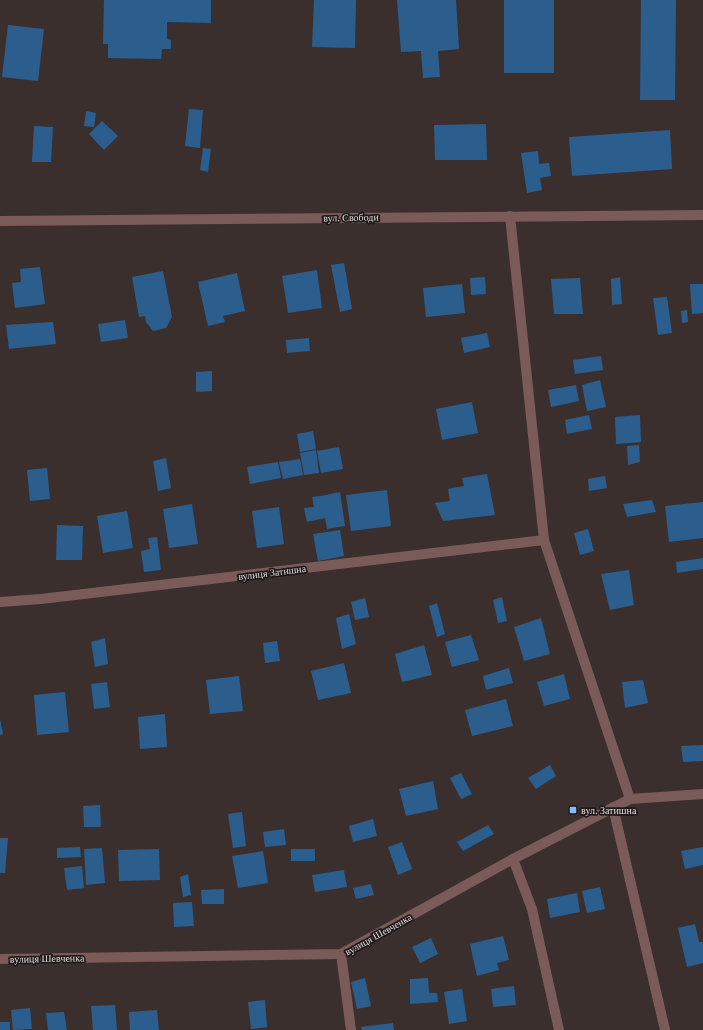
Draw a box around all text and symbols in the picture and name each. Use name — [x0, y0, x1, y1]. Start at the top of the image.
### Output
street label: вул. Свободи — [323, 212, 379, 223]
street label: вулиця Затишна — [238, 563, 307, 582]
marker: вул. Затишна — [568, 805, 578, 815]
place label: вул. Затишна — [581, 805, 637, 816]
street label: вулиця Шевченка — [343, 911, 414, 957]
street label: вулиця Шевченка — [10, 952, 85, 965]

